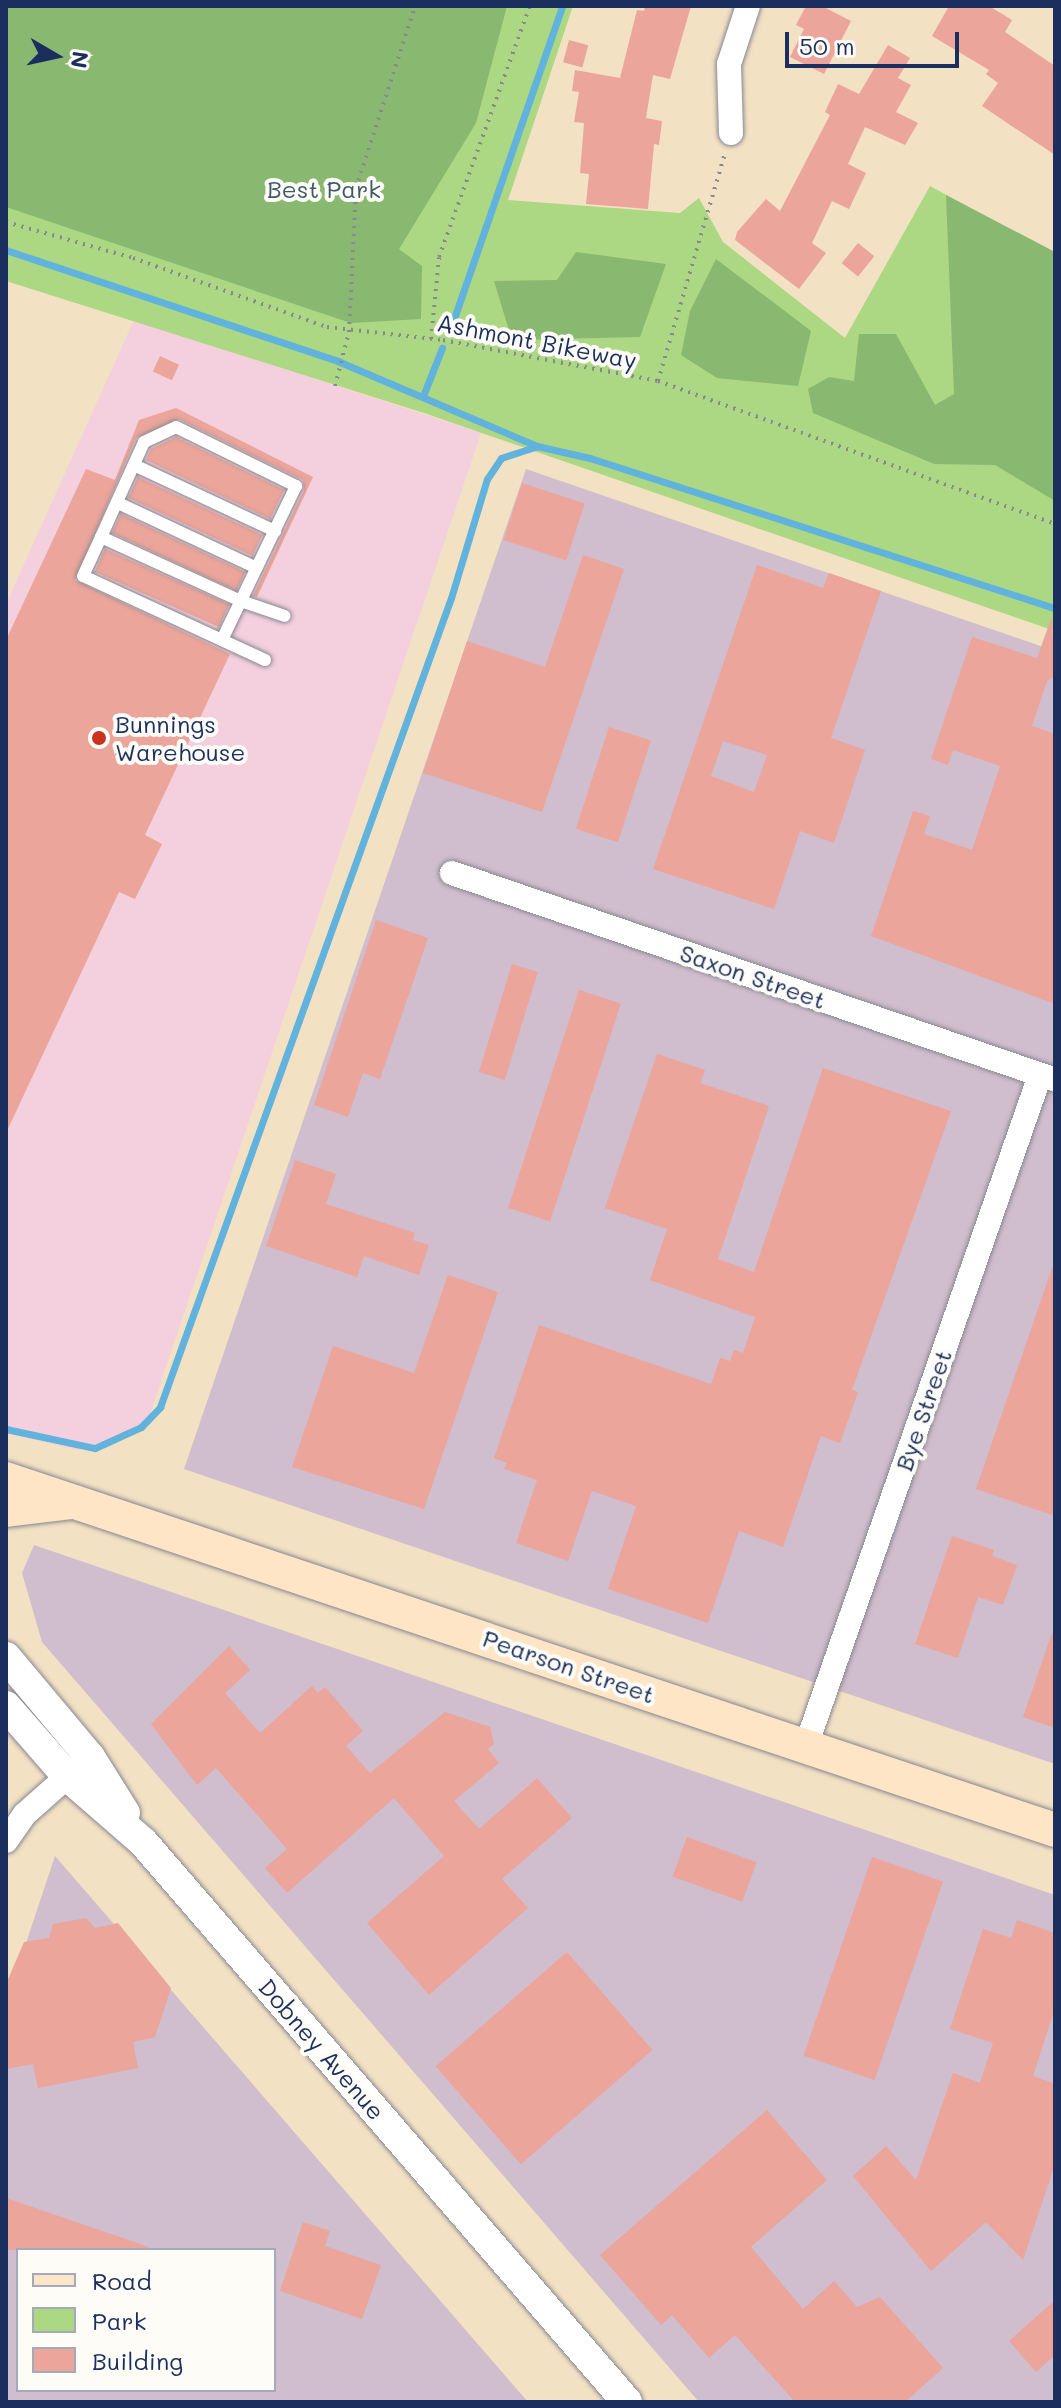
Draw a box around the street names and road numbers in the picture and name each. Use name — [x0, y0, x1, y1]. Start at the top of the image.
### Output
street label: Ashmont Bikeway — [435, 308, 639, 374]
street label: Saxon Street — [676, 938, 830, 1014]
street label: Bye Street — [889, 1346, 957, 1474]
street label: Pearson Street — [479, 1623, 659, 1709]
street label: Dobney Avenue — [253, 1973, 391, 2125]

